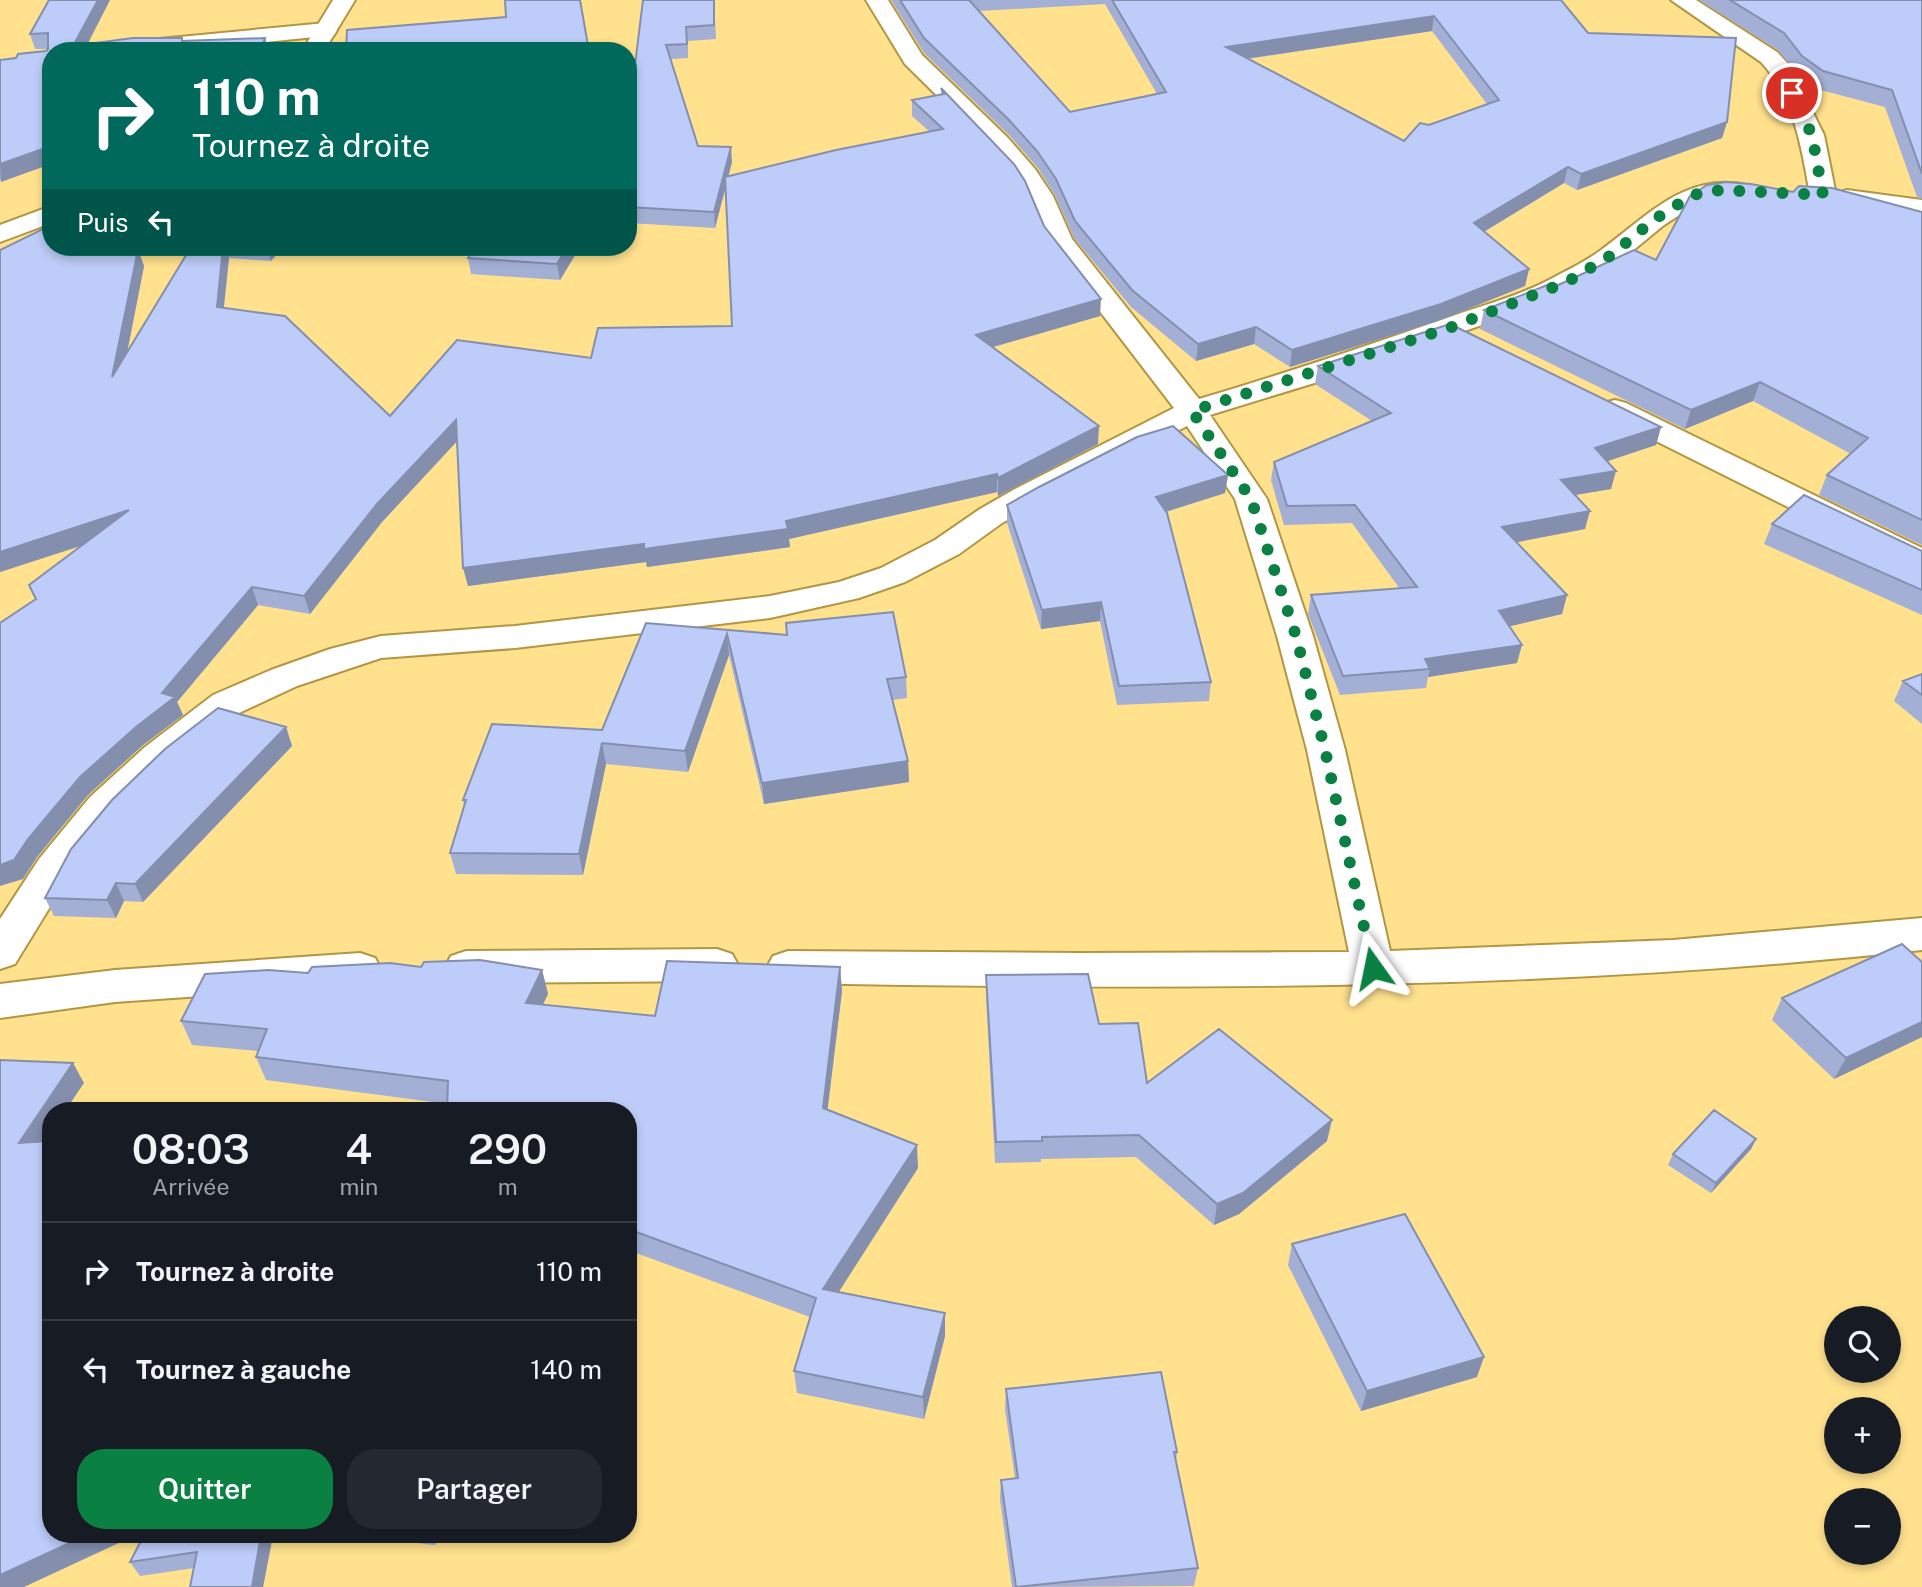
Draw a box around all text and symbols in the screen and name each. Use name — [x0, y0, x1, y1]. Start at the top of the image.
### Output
pin — [1762, 63, 1822, 123]
text: 110 m — [192, 68, 320, 126]
icon: right — [77, 70, 168, 161]
icon: arrive — [1773, 74, 1811, 112]
text: Tournez à droite — [192, 127, 430, 164]
icon: left — [142, 203, 180, 241]
text: Puis — [77, 207, 128, 238]
position arrow — [1336, 931, 1410, 1005]
text: 08:03 — [132, 1124, 250, 1173]
text: 4 — [345, 1124, 372, 1173]
text: 290 — [468, 1124, 547, 1173]
text: Arrivée — [152, 1173, 229, 1200]
text: min — [339, 1173, 378, 1200]
text: m — [498, 1173, 518, 1200]
icon: right — [77, 1252, 115, 1290]
text: Tournez à droite — [136, 1256, 334, 1287]
text: 110 m — [536, 1256, 602, 1287]
map controls — [1824, 1306, 1901, 1565]
button: search — [1824, 1306, 1901, 1383]
icon: left — [77, 1350, 115, 1388]
text: Tournez à gauche — [136, 1354, 351, 1385]
text: 140 m — [530, 1354, 602, 1385]
button: + — [1824, 1397, 1901, 1474]
button: Quitter — [77, 1449, 333, 1529]
button: Partager — [347, 1449, 602, 1529]
button: − — [1824, 1488, 1901, 1565]

